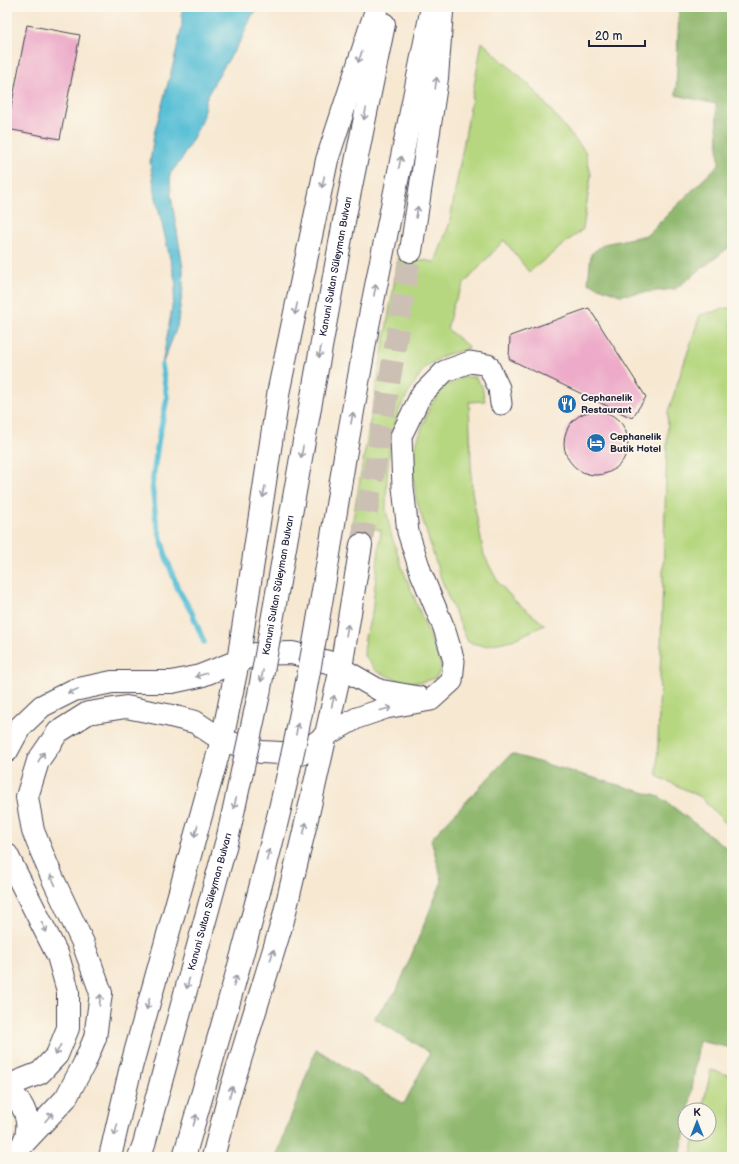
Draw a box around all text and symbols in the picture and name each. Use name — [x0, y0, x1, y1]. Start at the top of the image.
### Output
scale bar — [589, 22, 645, 48]
text: 20 m — [595, 29, 622, 44]
one-way arrow — [356, 51, 363, 64]
one-way arrow — [432, 77, 440, 90]
one-way arrow — [361, 107, 369, 120]
one-way arrow — [397, 156, 405, 169]
one-way arrow — [318, 175, 326, 188]
street label: Kanuni Sultan Süleyman Bulvarı — [317, 196, 355, 337]
one-way arrow — [413, 206, 421, 219]
one-way arrow — [372, 283, 380, 296]
one-way arrow — [292, 302, 300, 315]
one-way arrow — [316, 345, 324, 358]
place label: Cephanelik Restaurant — [581, 392, 633, 416]
restaurant icon: Cephanelik Restaurant — [556, 393, 578, 415]
one-way arrow — [348, 411, 356, 424]
place label: Cephanelik Butik Hotel — [610, 431, 662, 455]
hotel icon: Cephanelik Butik Hotel — [585, 432, 607, 454]
one-way arrow — [298, 445, 306, 458]
one-way arrow — [260, 485, 268, 498]
street label: Kanuni Sultan Süleyman Bulvarı — [260, 514, 297, 656]
one-way arrow — [343, 624, 351, 637]
one-way arrow — [258, 669, 266, 682]
one-way arrow — [195, 672, 208, 679]
one-way arrow — [66, 688, 79, 695]
one-way arrow — [330, 695, 338, 708]
one-way arrow — [379, 704, 392, 712]
one-way arrow — [293, 723, 301, 736]
one-way arrow — [37, 751, 45, 763]
one-way arrow — [230, 796, 238, 809]
one-way arrow — [302, 822, 310, 835]
one-way arrow — [192, 825, 200, 838]
street label: Kanuni Sultan Süleyman Bulvarı — [186, 832, 234, 972]
one-way arrow — [265, 849, 272, 862]
one-way arrow — [49, 875, 56, 887]
one-way arrow — [40, 921, 48, 933]
one-way arrow — [269, 948, 276, 961]
one-way arrow — [232, 975, 239, 988]
one-way arrow — [184, 976, 191, 989]
one-way arrow — [96, 994, 104, 1007]
one-way arrow — [144, 998, 151, 1011]
one-way arrow — [54, 1044, 61, 1056]
one-way arrow — [228, 1086, 235, 1099]
north arrow — [677, 1102, 717, 1142]
text: K — [693, 1106, 701, 1119]
one-way arrow — [44, 1111, 53, 1122]
one-way arrow — [192, 1113, 199, 1126]
one-way arrow — [112, 1124, 120, 1137]

